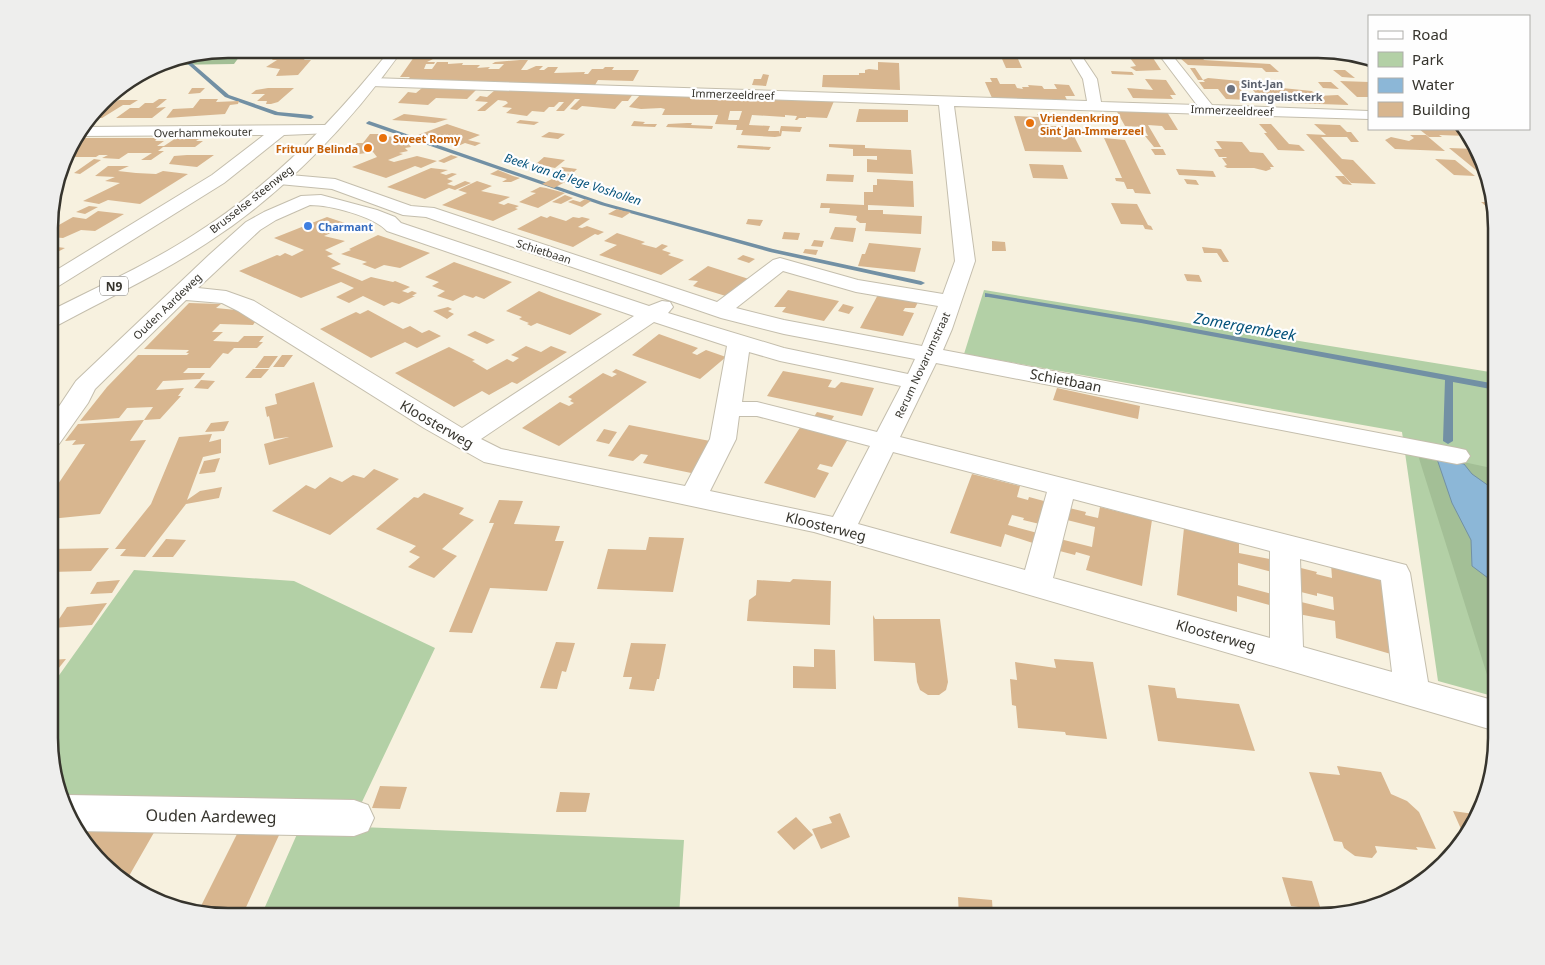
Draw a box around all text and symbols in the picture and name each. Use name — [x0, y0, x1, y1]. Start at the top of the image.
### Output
legend — [1368, 15, 1530, 130]
text: Road — [1412, 24, 1448, 44]
text: Park — [1412, 49, 1444, 69]
text: Water — [1412, 74, 1454, 94]
place label: Sint-Jan Evangelistkerk — [1241, 76, 1323, 104]
marker: Sint-Jan Evangelistkerk — [1225, 83, 1237, 95]
street label: Immerzeeldreef — [691, 85, 776, 103]
text: Building — [1412, 99, 1470, 119]
street label: Immerzeeldreef — [1190, 101, 1275, 119]
place label: Vriendenkring Sint Jan-Immerzeel — [1040, 110, 1144, 138]
marker: Vriendenkring Sint Jan-Immerzeel — [1024, 117, 1036, 129]
street label: Overhammekouter — [154, 124, 253, 140]
place label: Sweet Romy — [393, 131, 461, 146]
marker: Sweet Romy — [377, 132, 389, 144]
place label: Frituur Belinda — [276, 141, 358, 156]
marker: Frituur Belinda — [362, 142, 374, 154]
water label: Beek van de lege Voshollen — [502, 149, 644, 209]
street label: Brusselse steenweg — [206, 162, 296, 236]
place label: Charmant — [318, 219, 373, 234]
marker: Charmant — [302, 220, 314, 232]
street label: Schietbaan — [515, 235, 573, 267]
street label: Ouden Aardeweg — [129, 269, 205, 343]
road number: N9 — [100, 276, 128, 296]
water label: Zomergembeek — [1191, 307, 1298, 345]
street label: Rerum Novarumstraat — [891, 309, 953, 421]
street label: Schietbaan — [1029, 364, 1103, 396]
street label: Kloosterweg — [397, 395, 477, 453]
street label: Kloosterweg — [784, 507, 868, 545]
street label: Kloosterweg — [1174, 615, 1258, 655]
street label: Ouden Aardeweg — [145, 804, 277, 828]

